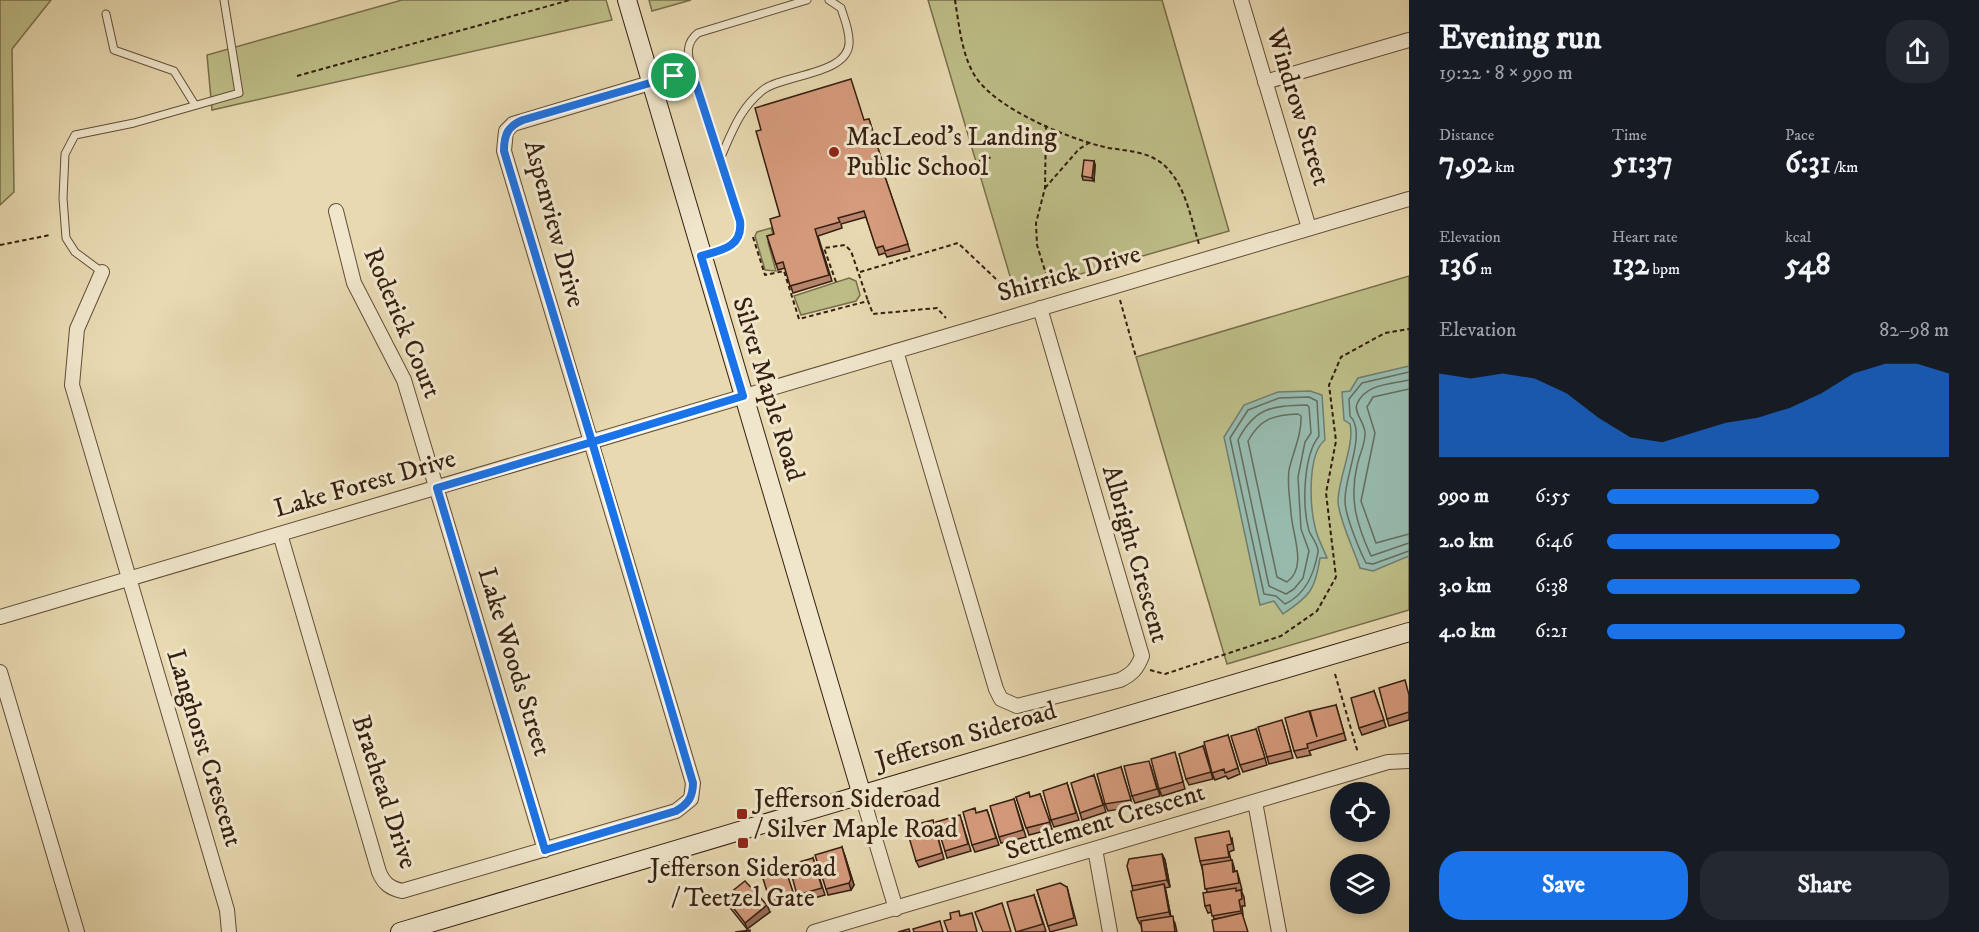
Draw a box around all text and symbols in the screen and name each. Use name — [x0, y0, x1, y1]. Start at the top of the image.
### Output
text: Evening run — [1439, 18, 1601, 59]
button: share — [1886, 20, 1949, 83]
street label: Windrow Street — [1258, 23, 1338, 190]
pin — [648, 50, 699, 101]
icon: arrive — [657, 59, 690, 92]
text: 19:22 · 8 × 990 m — [1439, 61, 1573, 86]
place label: MacLeod's Landing Public School — [846, 121, 1057, 184]
text: Distance — [1439, 125, 1494, 145]
text: Time — [1612, 125, 1647, 145]
text: Pace — [1785, 125, 1815, 145]
street label: Aspenview Drive — [516, 137, 592, 311]
marker: MacLeod's Landing Public School — [827, 145, 841, 159]
text: 7.92 — [1439, 145, 1491, 182]
text: 51:37 — [1612, 145, 1673, 182]
text: 6:31 — [1785, 145, 1831, 182]
text: km — [1491, 157, 1515, 177]
text: /km — [1831, 157, 1858, 177]
text: Elevation — [1439, 227, 1501, 247]
text: Heart rate — [1612, 227, 1678, 247]
text: kcal — [1785, 227, 1811, 247]
street label: Shirrick Drive — [994, 238, 1144, 310]
street label: Roderick Court — [356, 243, 448, 403]
text: 136 — [1439, 247, 1477, 284]
text: 132 — [1612, 247, 1649, 284]
text: 548 — [1785, 247, 1831, 284]
text: m — [1477, 259, 1492, 279]
text: bpm — [1649, 259, 1680, 279]
street label: Silver Maple Road — [724, 293, 812, 485]
text: Elevation — [1439, 318, 1516, 343]
text: 82–98 m — [1879, 318, 1949, 343]
street label: Lake Forest Drive — [270, 442, 460, 526]
street label: Albright Crescent — [1094, 462, 1176, 646]
text: 990 m — [1439, 484, 1489, 509]
text: 6:55 — [1535, 484, 1571, 509]
text: 2.0 km — [1439, 529, 1494, 554]
text: 6:46 — [1535, 529, 1573, 554]
street label: Lake Woods Street — [470, 564, 558, 760]
text: 3.0 km — [1439, 574, 1491, 599]
text: 6:38 — [1535, 574, 1568, 599]
text: 4.0 km — [1439, 619, 1496, 644]
text: 6:21 — [1535, 619, 1568, 644]
street label: Langhorst Crescent — [158, 645, 250, 851]
street label: Jefferson Sideroad — [870, 694, 1060, 778]
street label: Braehead Drive — [344, 711, 424, 873]
street label: Settlement Crescent — [1001, 776, 1209, 868]
map controls — [1330, 782, 1390, 914]
button: locate — [1330, 782, 1390, 842]
place label: Jefferson Sideroad / Silver Maple Road — [752, 783, 958, 846]
marker: Jefferson Sideroad / Silver Maple Road — [735, 807, 749, 821]
marker: Jefferson Sideroad / Teetzel Gate — [736, 836, 750, 850]
button: Save — [1439, 851, 1688, 920]
button: Share — [1700, 851, 1949, 920]
place label: Jefferson Sideroad / Teetzel Gate — [648, 852, 836, 915]
button: layers — [1330, 854, 1390, 914]

